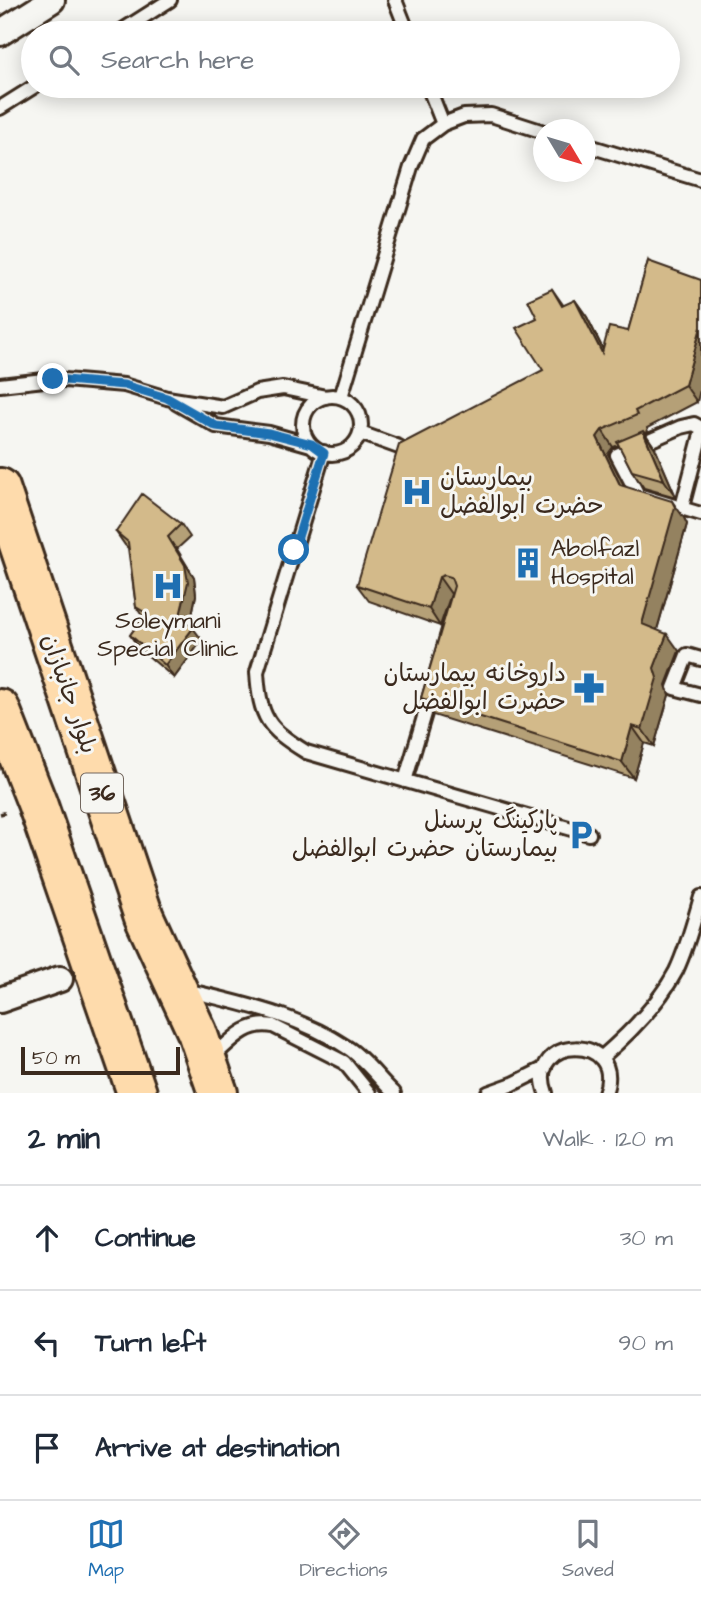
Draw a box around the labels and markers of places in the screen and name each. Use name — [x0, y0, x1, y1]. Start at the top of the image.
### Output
place label: بیمارستان حضرت ابوالفضل — [440, 461, 604, 523]
hospital icon: بیمارستان حضرت ابوالفضل — [400, 475, 434, 509]
place label: Abolfazl Hospital — [551, 532, 639, 594]
building icon: Abolfazl Hospital — [511, 546, 545, 580]
hospital icon: Soleymani Special Clinic — [151, 569, 185, 603]
place label: Soleymani Special Clinic — [97, 604, 239, 666]
place label: داروخانه بیمارستان حضرت ابوالفضل — [383, 657, 566, 719]
pharmacy icon: داروخانه بیمارستان حضرت ابوالفضل — [572, 671, 606, 705]
place label: پارکینگ پرسنل بیمارستان حضرت ابوالفضل — [292, 804, 558, 866]
parking icon: پارکینگ پرسنل بیمارستان حضرت ابوالفضل — [564, 818, 598, 852]

